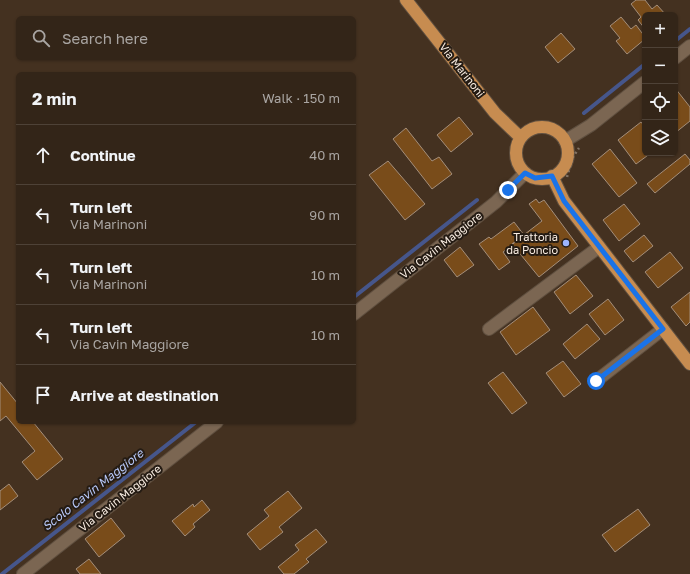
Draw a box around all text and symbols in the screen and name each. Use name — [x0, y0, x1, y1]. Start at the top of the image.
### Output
map controls — [642, 12, 678, 156]
button: + — [642, 12, 678, 48]
search box — [16, 16, 356, 60]
icon: search — [30, 27, 52, 49]
text: Search here — [62, 29, 148, 47]
street label: Via Marinoni — [437, 40, 488, 99]
button: − — [642, 48, 678, 84]
button: locate — [642, 84, 678, 120]
text: 2 min — [32, 88, 76, 109]
text: Walk · 150 m — [262, 90, 340, 106]
button: layers — [642, 120, 678, 156]
icon: ahead — [32, 144, 54, 166]
text: Continue — [70, 146, 136, 164]
text: 40 m — [309, 147, 340, 163]
route end — [499, 181, 517, 199]
text: Turn left — [70, 198, 132, 216]
icon: left — [32, 204, 54, 226]
text: 90 m — [309, 207, 340, 223]
street label: Via Cavin Maggiore — [397, 208, 484, 281]
text: Via Marinoni — [70, 216, 147, 232]
place label: Trattoria da Poncio — [506, 230, 558, 256]
marker: Trattoria da Poncio — [561, 238, 571, 248]
text: Turn left — [70, 258, 132, 276]
icon: left — [32, 264, 54, 286]
text: 10 m — [311, 267, 340, 283]
text: Via Marinoni — [70, 276, 147, 292]
text: Turn left — [70, 318, 132, 336]
icon: left — [32, 324, 54, 346]
text: 10 m — [311, 327, 340, 343]
text: Via Cavin Maggiore — [70, 336, 189, 352]
route start — [587, 372, 605, 390]
icon: arrive — [32, 384, 54, 406]
text: Arrive at destination — [70, 386, 219, 404]
water label: Scolo Cavin Maggiore — [39, 445, 147, 534]
street label: Via Cavin Maggiore — [76, 461, 163, 534]

